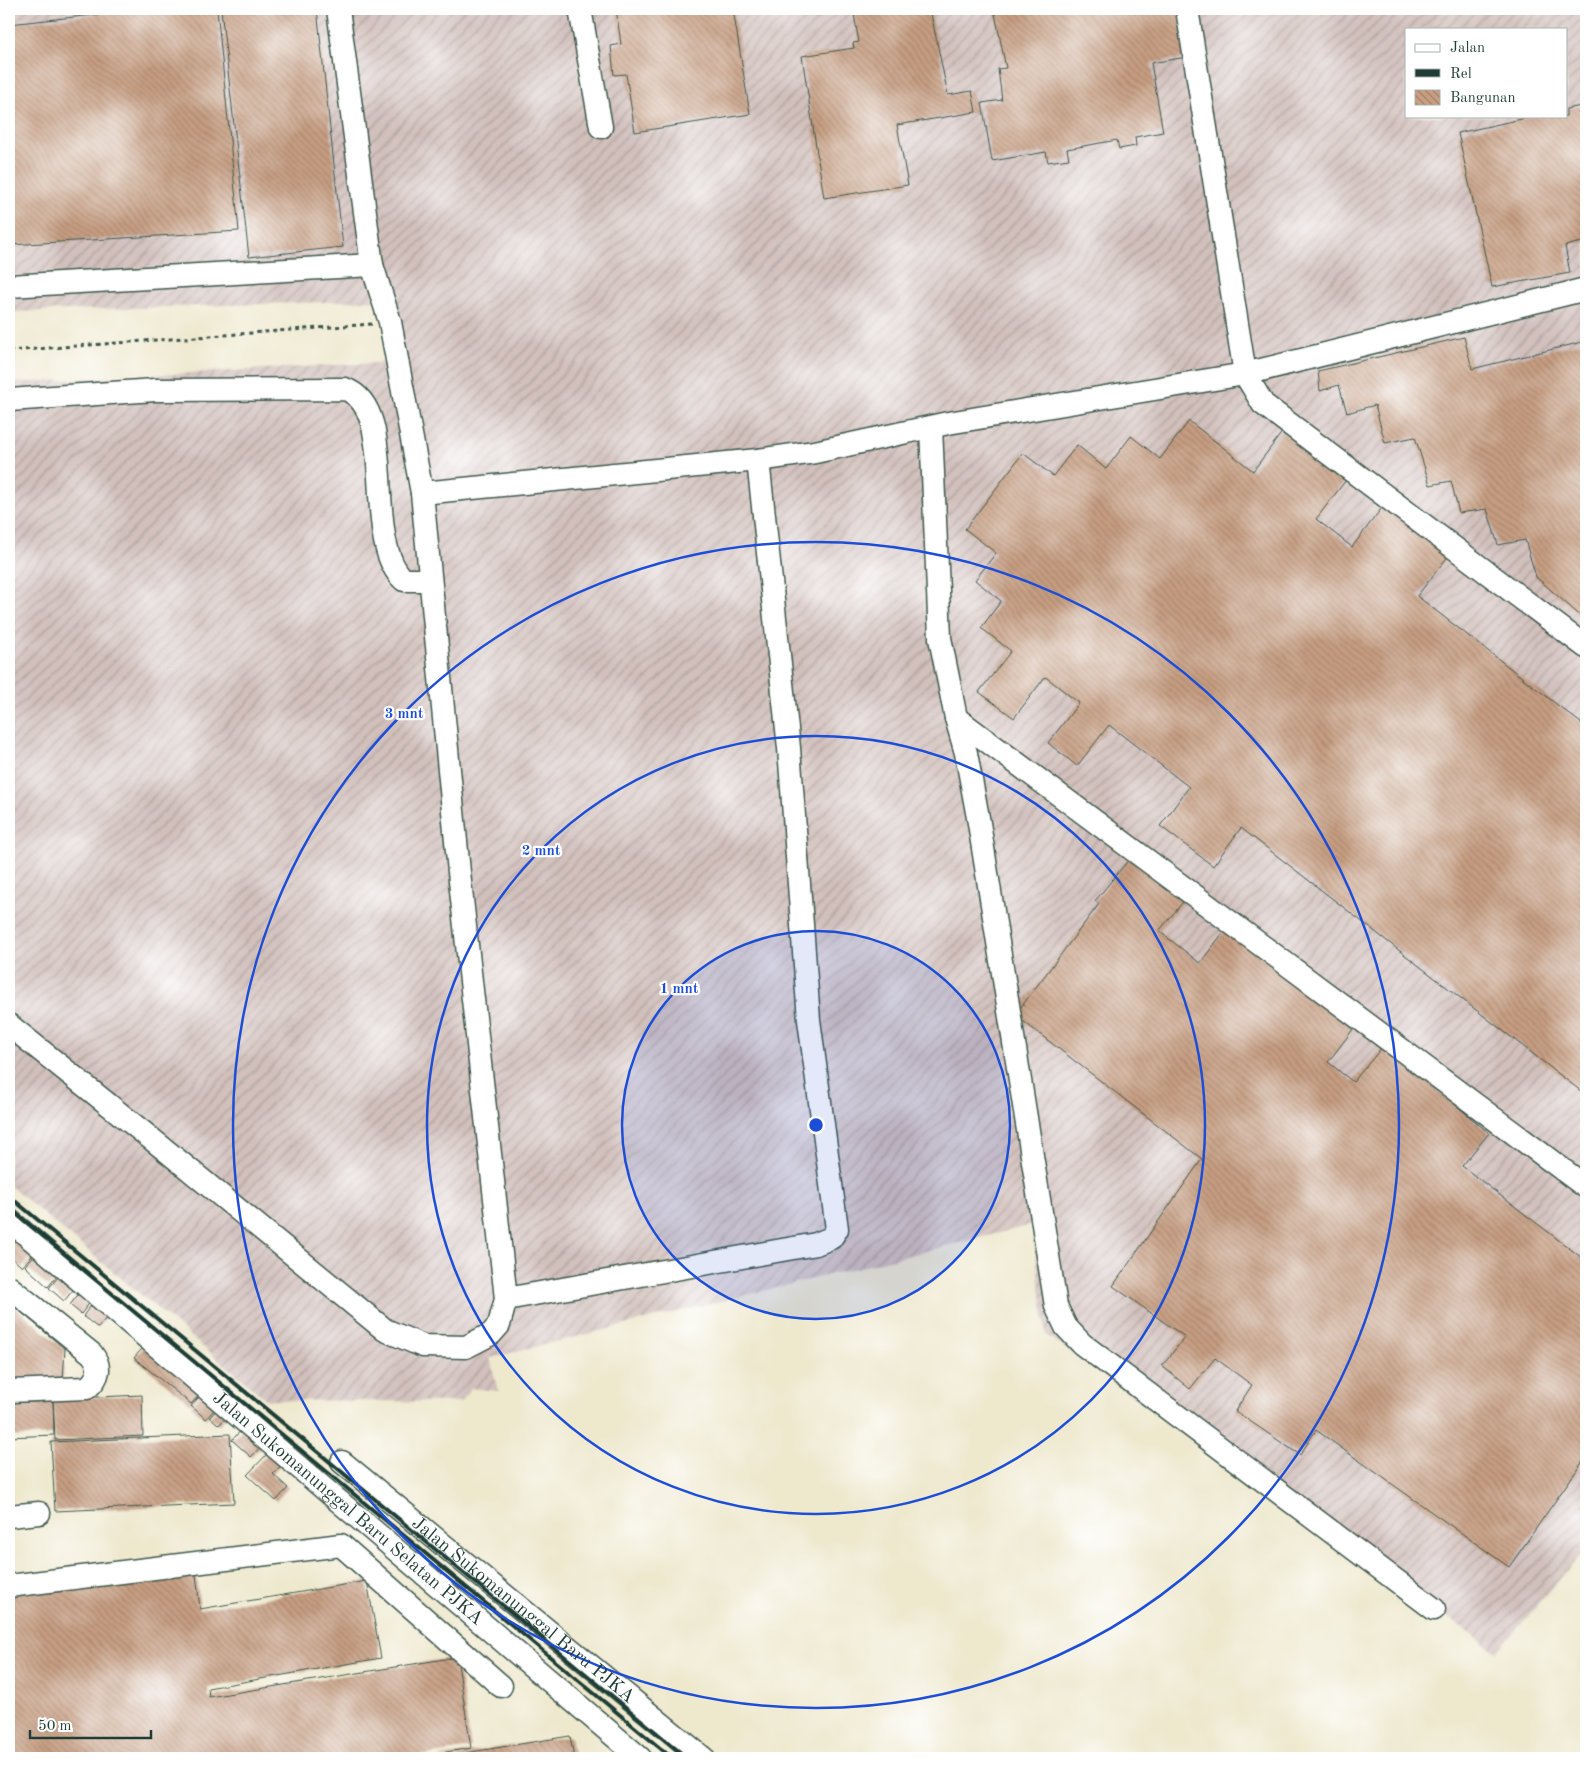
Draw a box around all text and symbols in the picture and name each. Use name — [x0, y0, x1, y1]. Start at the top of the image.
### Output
legend — [1405, 28, 1568, 118]
text: Jalan — [1450, 41, 1485, 56]
text: Rel — [1450, 67, 1472, 82]
text: Bangunan — [1450, 91, 1516, 106]
text: 3 mnt — [385, 707, 424, 722]
text: 2 mnt — [522, 844, 561, 859]
text: 1 mnt — [660, 982, 699, 997]
centre of rings — [807, 1116, 825, 1134]
street label: Jalan Sukomanunggal Baru Selatan PJKA — [209, 1388, 487, 1629]
street label: Jalan Sukomanunggal Baru PJKA — [408, 1514, 638, 1707]
scale bar — [30, 1707, 151, 1739]
text: 50 m — [38, 1719, 72, 1734]

